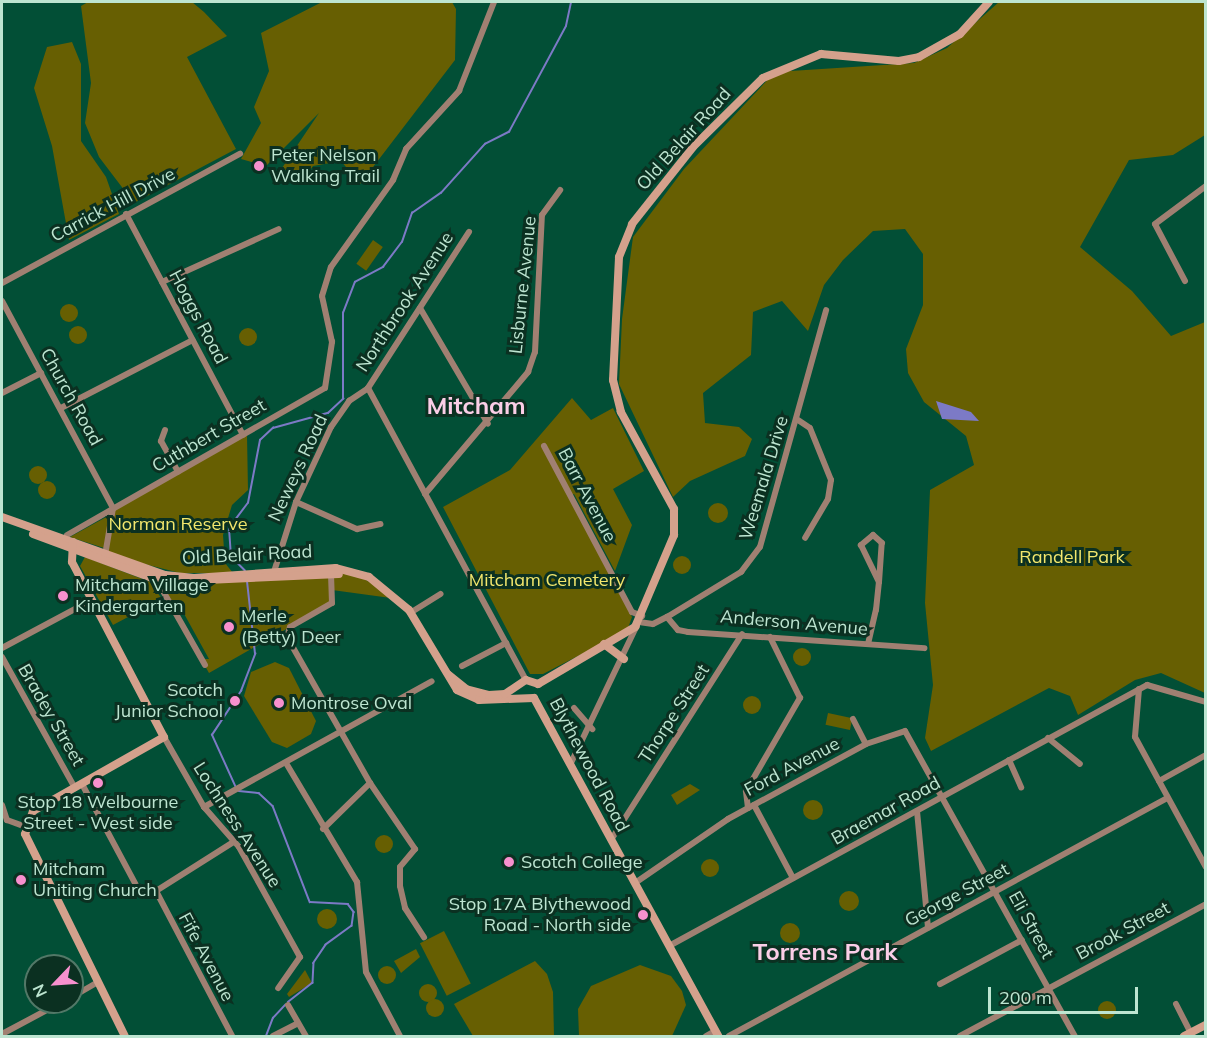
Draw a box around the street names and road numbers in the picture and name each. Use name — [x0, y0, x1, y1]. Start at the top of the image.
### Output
street label: Old Belair Road — [632, 83, 736, 195]
street label: Carrick Hill Drive — [47, 163, 179, 247]
street label: Lisburne Avenue — [505, 215, 541, 355]
street label: Northbrook Avenue — [352, 228, 458, 376]
street label: Hoggs Road — [164, 266, 232, 368]
street label: Church Road — [35, 345, 107, 449]
street label: Cuthbert Street — [148, 395, 270, 477]
street label: Neweys Road — [264, 411, 332, 525]
street label: Weemala Drive — [735, 413, 793, 543]
street label: Barr Avenue — [553, 444, 621, 546]
street label: Old Belair Road — [181, 541, 313, 569]
street label: Anderson Avenue — [719, 606, 869, 640]
street label: Bradey Street — [13, 660, 89, 770]
street label: Thorpe Street — [634, 661, 714, 767]
street label: Blythewood Road — [545, 694, 633, 836]
street label: Ford Avenue — [741, 733, 843, 801]
street label: Lochness Avenue — [188, 758, 286, 892]
street label: Braemar Road — [828, 772, 944, 850]
street label: George Street — [901, 859, 1013, 931]
street label: Eli Street — [1004, 888, 1058, 962]
street label: Brook Street — [1072, 897, 1174, 965]
street label: Fife Avenue — [174, 909, 238, 1005]

